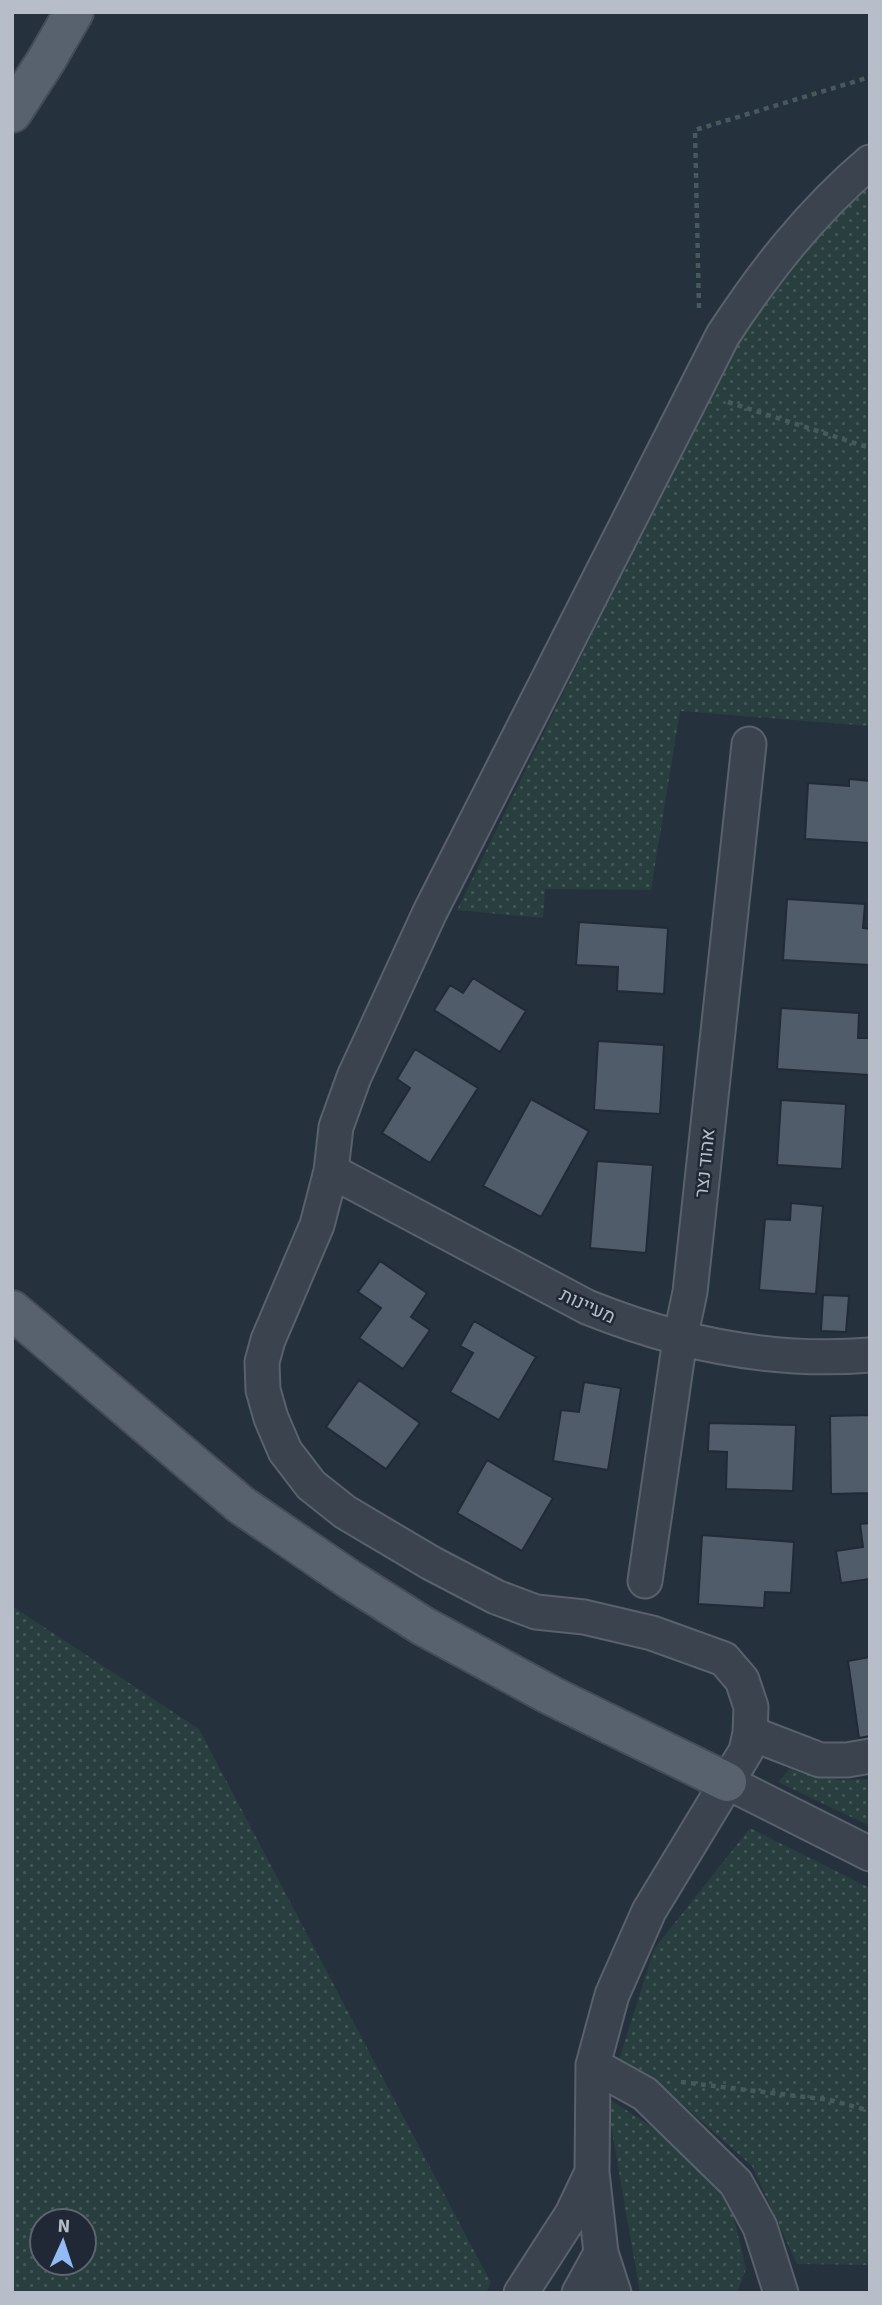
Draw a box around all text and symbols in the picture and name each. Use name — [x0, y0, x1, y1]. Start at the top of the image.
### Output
street label: אהוד נצר — [688, 1127, 723, 1199]
street label: מעיינות — [555, 1282, 620, 1331]
north arrow — [28, 2207, 98, 2277]
text: N — [57, 2213, 71, 2240]

